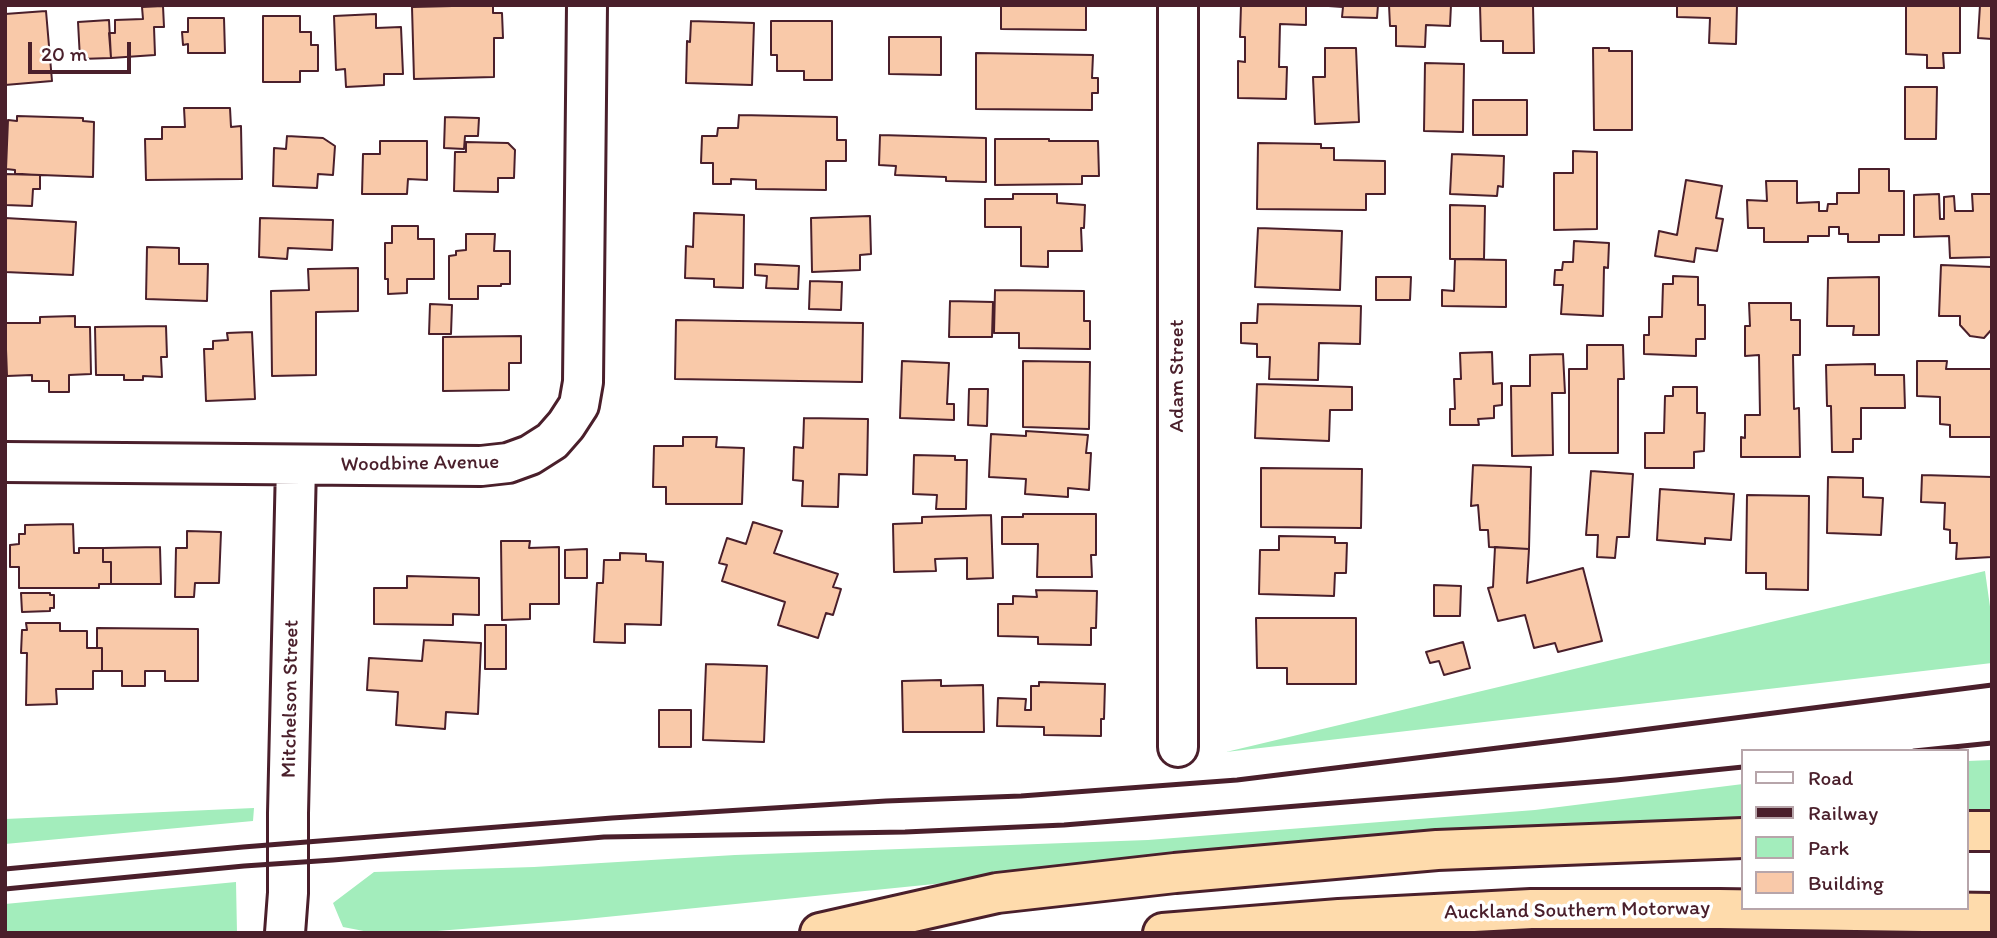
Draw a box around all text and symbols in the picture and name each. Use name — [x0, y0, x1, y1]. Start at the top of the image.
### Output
scale bar — [32, 28, 135, 72]
text: 20 m — [41, 41, 87, 66]
street label: Adam Street — [1165, 319, 1191, 433]
street label: Woodbine Avenue — [340, 450, 500, 478]
street label: Mitchelson Street — [277, 620, 305, 778]
legend — [1742, 749, 1969, 910]
text: Road — [1808, 765, 1853, 790]
text: Railway — [1808, 800, 1878, 825]
text: Park — [1808, 835, 1849, 860]
text: Building — [1808, 870, 1884, 895]
street label: Auckland Southern Motorway — [1444, 896, 1710, 926]

